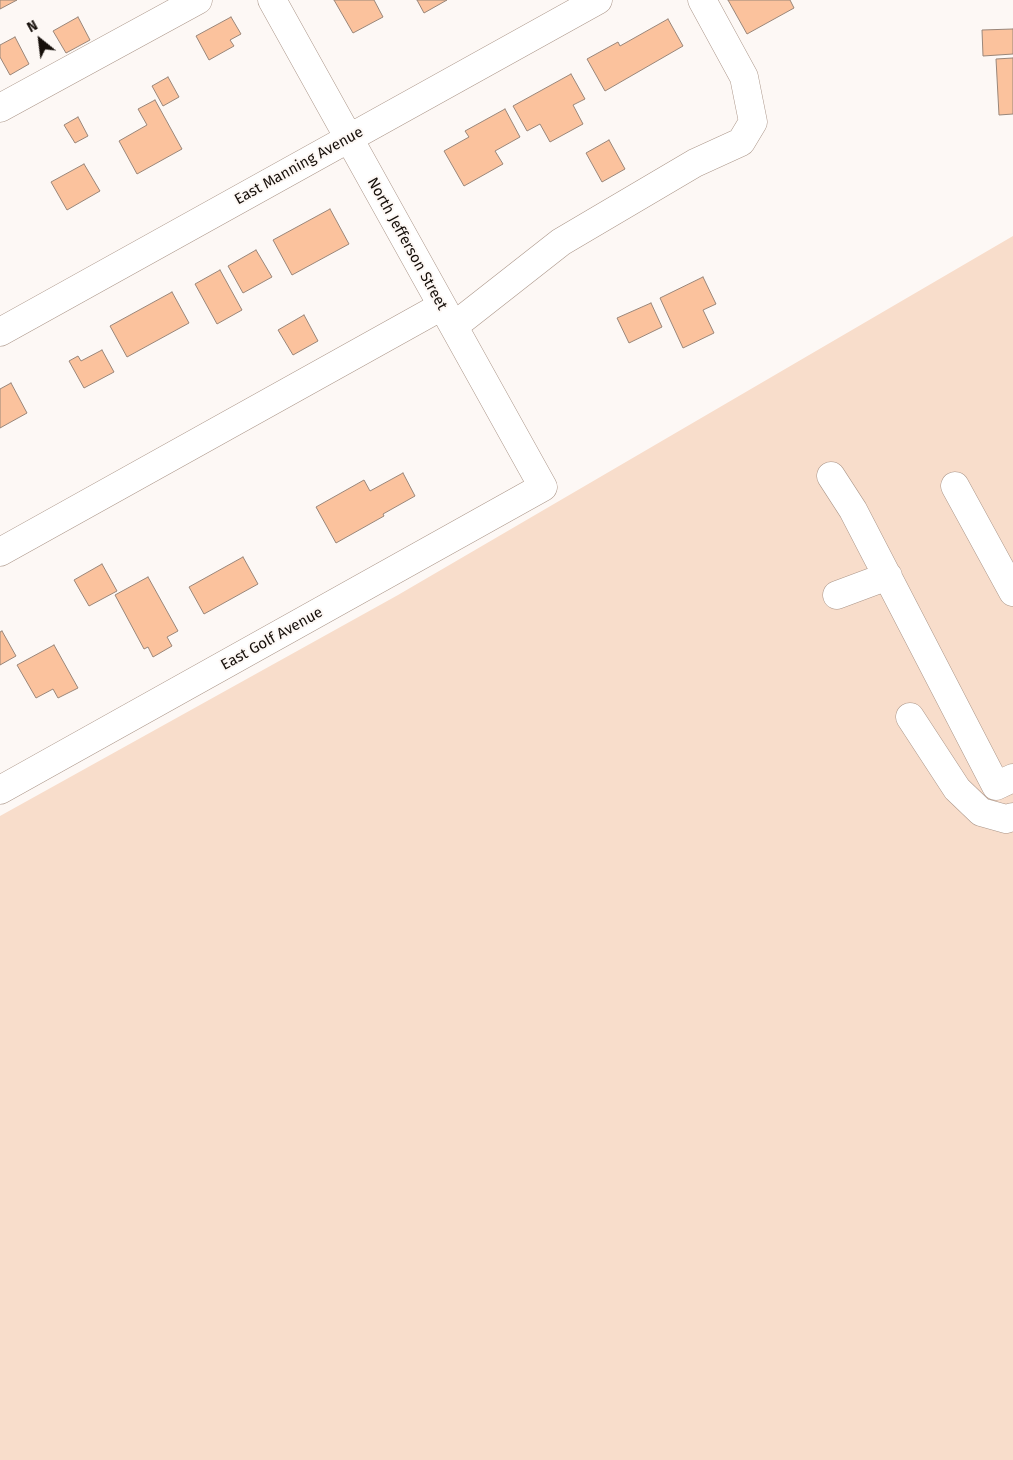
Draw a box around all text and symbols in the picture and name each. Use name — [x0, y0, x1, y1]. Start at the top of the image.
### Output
north arrow — [15, 15, 65, 65]
text: N — [24, 17, 41, 36]
street label: East Manning Avenue — [232, 123, 366, 209]
street label: North Jefferson Street — [363, 175, 451, 313]
street label: East Golf Avenue — [218, 604, 326, 674]

